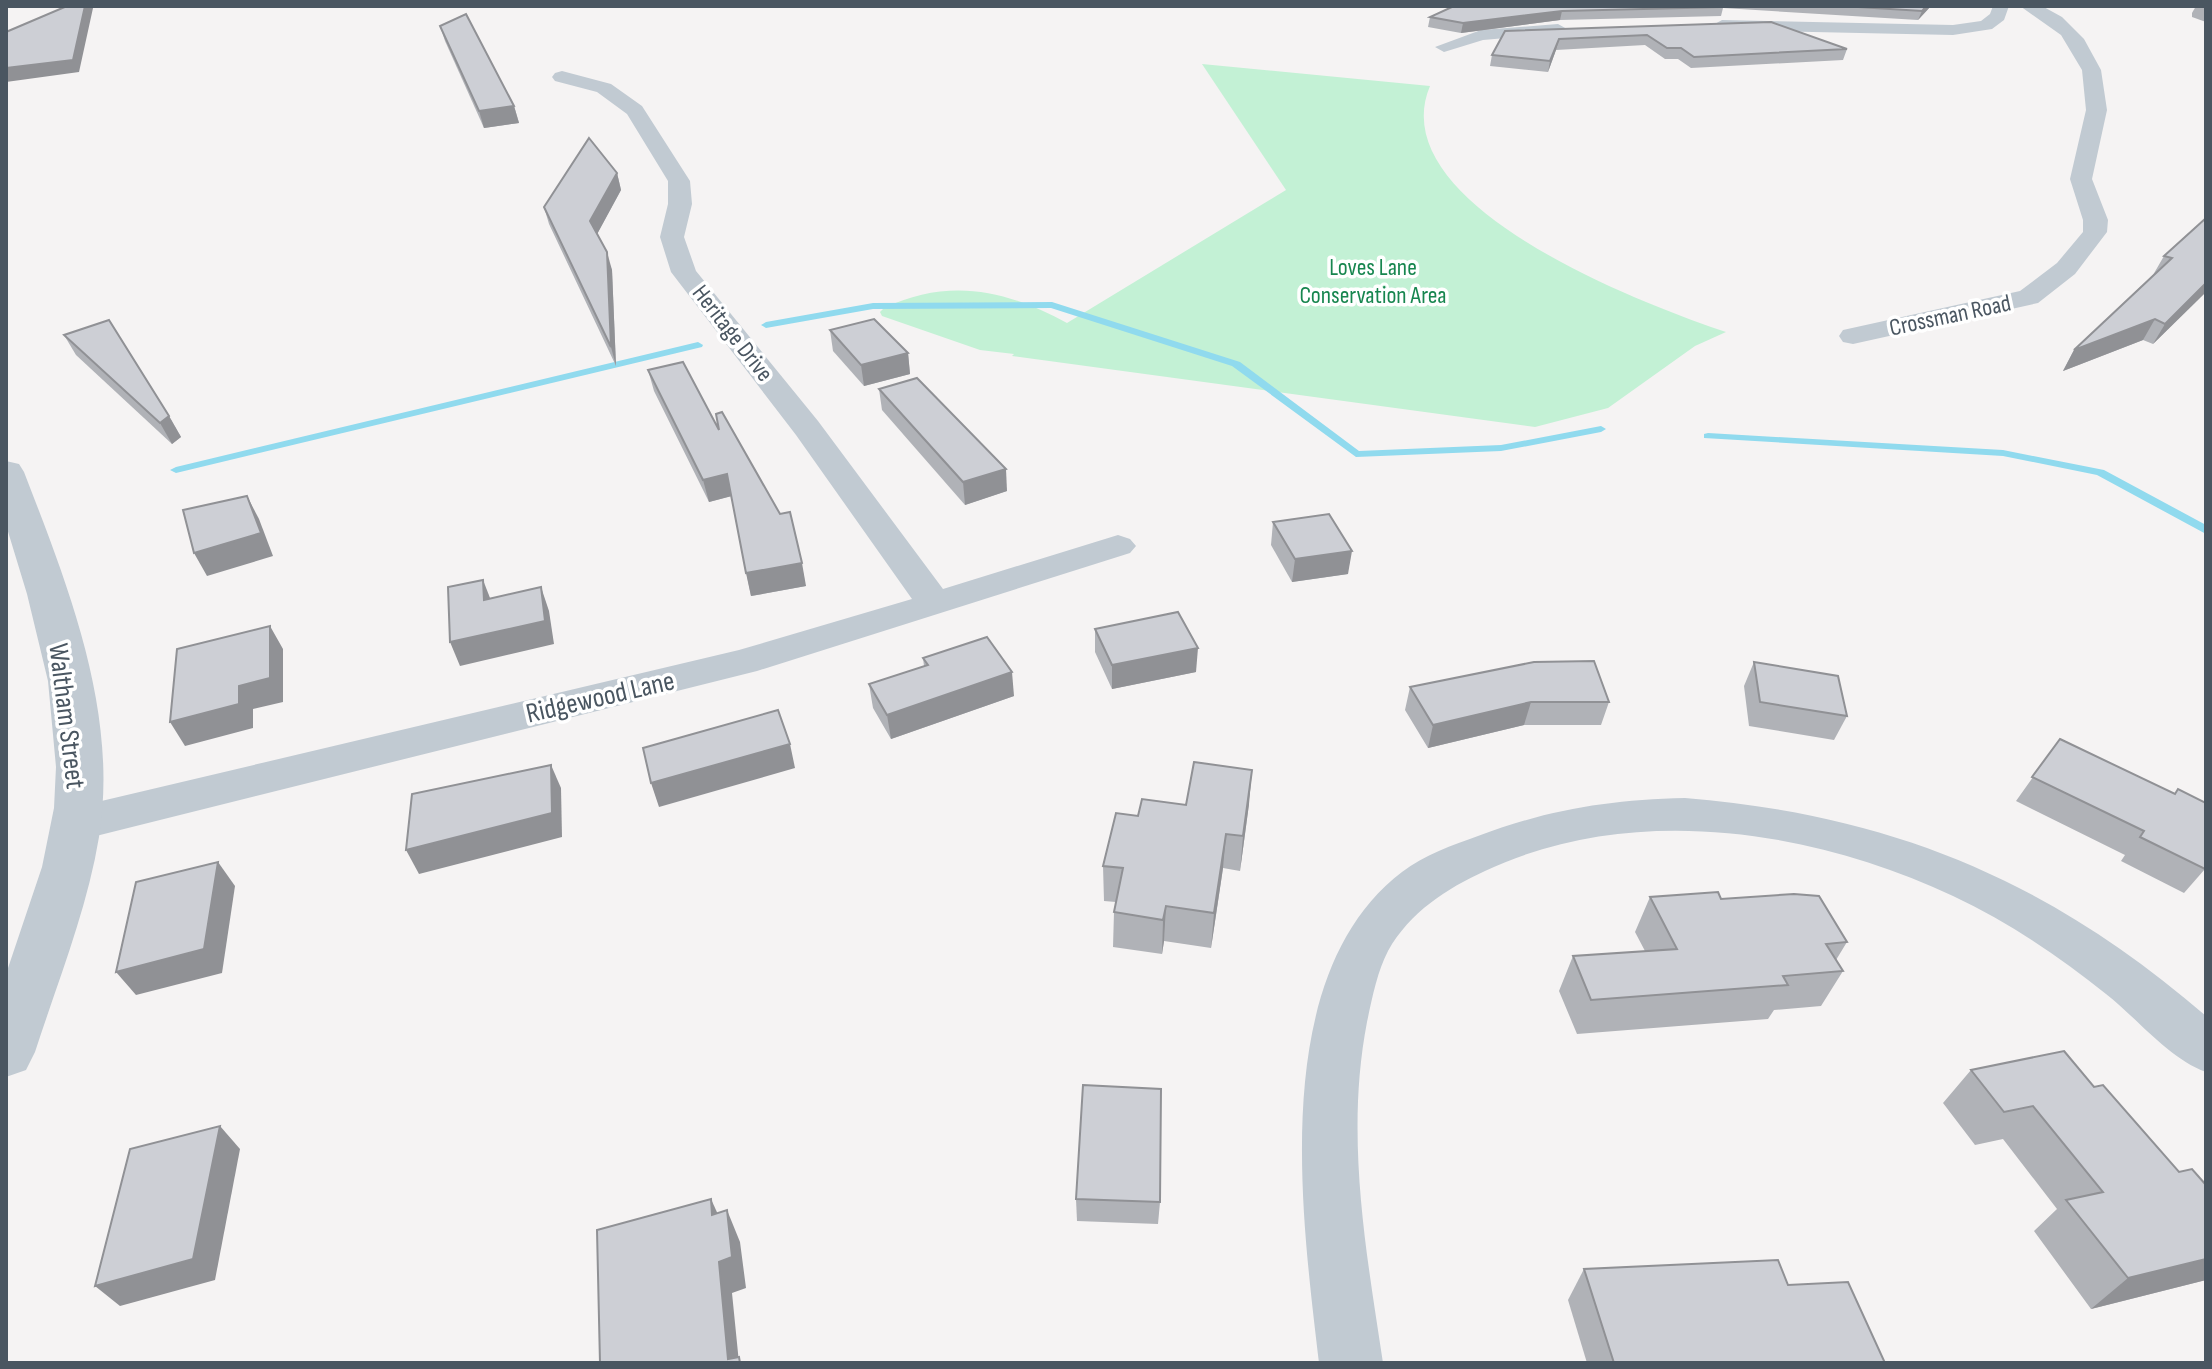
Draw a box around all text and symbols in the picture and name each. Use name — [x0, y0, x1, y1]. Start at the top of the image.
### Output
park label: Loves Lane Conservation Area — [1299, 253, 1447, 310]
street label: Heritage Drive — [686, 279, 779, 387]
street label: Crossman Road — [1887, 288, 2014, 343]
street label: Waltham Street — [41, 642, 92, 791]
street label: Ridgewood Lane — [523, 664, 678, 731]

